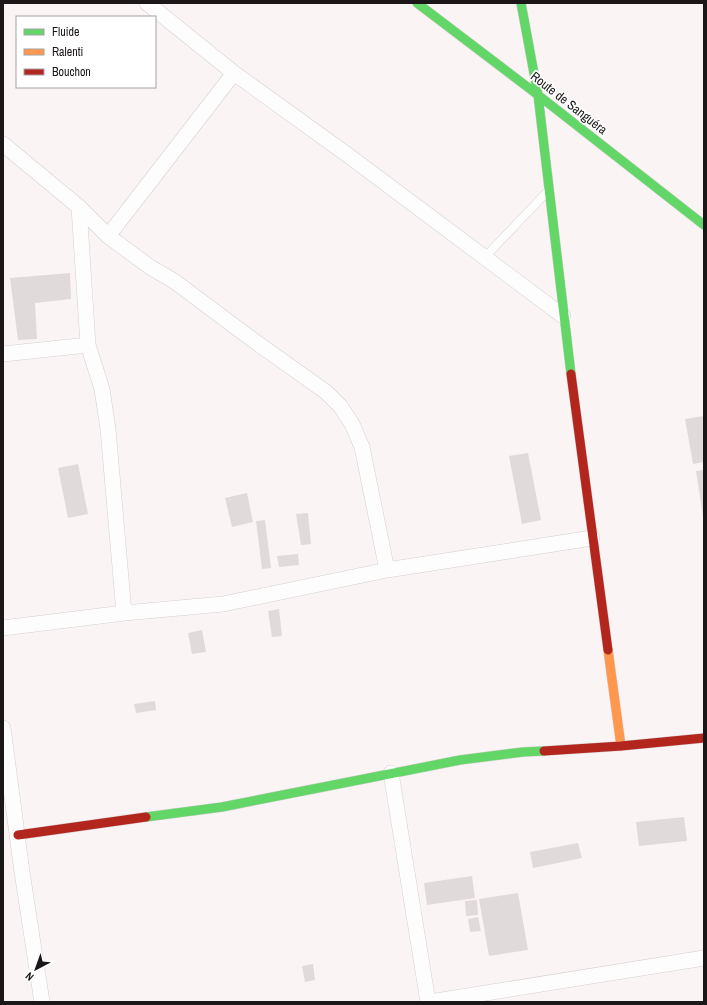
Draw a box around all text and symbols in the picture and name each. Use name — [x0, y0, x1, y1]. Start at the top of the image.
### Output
legend — [16, 16, 156, 88]
text: Fluide — [52, 24, 79, 40]
text: Ralenti — [52, 44, 83, 60]
text: Bouchon — [52, 64, 91, 80]
street label: Route de Sanguéra — [527, 68, 611, 138]
north arrow — [16, 949, 56, 989]
text: N — [22, 969, 36, 984]

